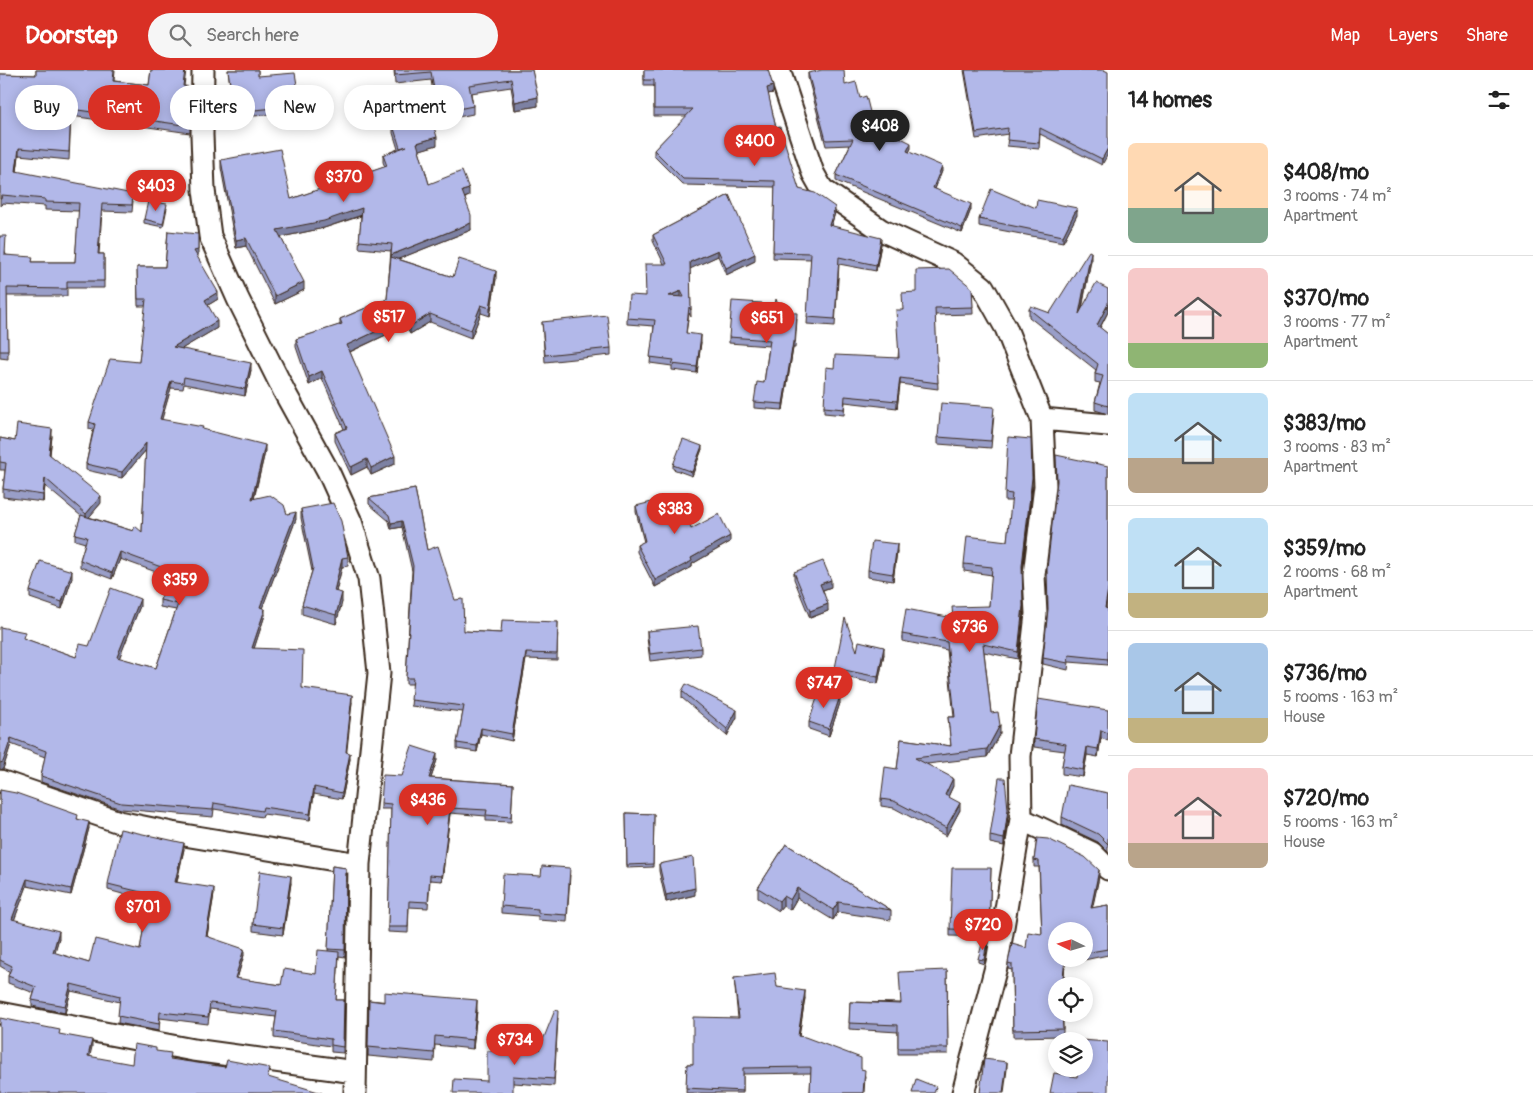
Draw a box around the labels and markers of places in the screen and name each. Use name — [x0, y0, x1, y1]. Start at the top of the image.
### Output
pin: $408 — [850, 109, 910, 152]
pin: $400 — [725, 124, 785, 167]
pin: $370 — [314, 160, 374, 203]
pin: $403 — [126, 170, 186, 212]
pin: $517 — [359, 300, 419, 343]
pin: $651 — [737, 302, 797, 344]
pin: $383 — [645, 492, 705, 535]
pin: $359 — [150, 564, 210, 606]
pin: $736 — [940, 610, 1000, 653]
pin: $747 — [794, 666, 854, 709]
pin: $436 — [398, 784, 458, 826]
pin: $701 — [113, 890, 173, 933]
pin: $720 — [953, 908, 1013, 951]
pin: $734 — [485, 1024, 545, 1066]

